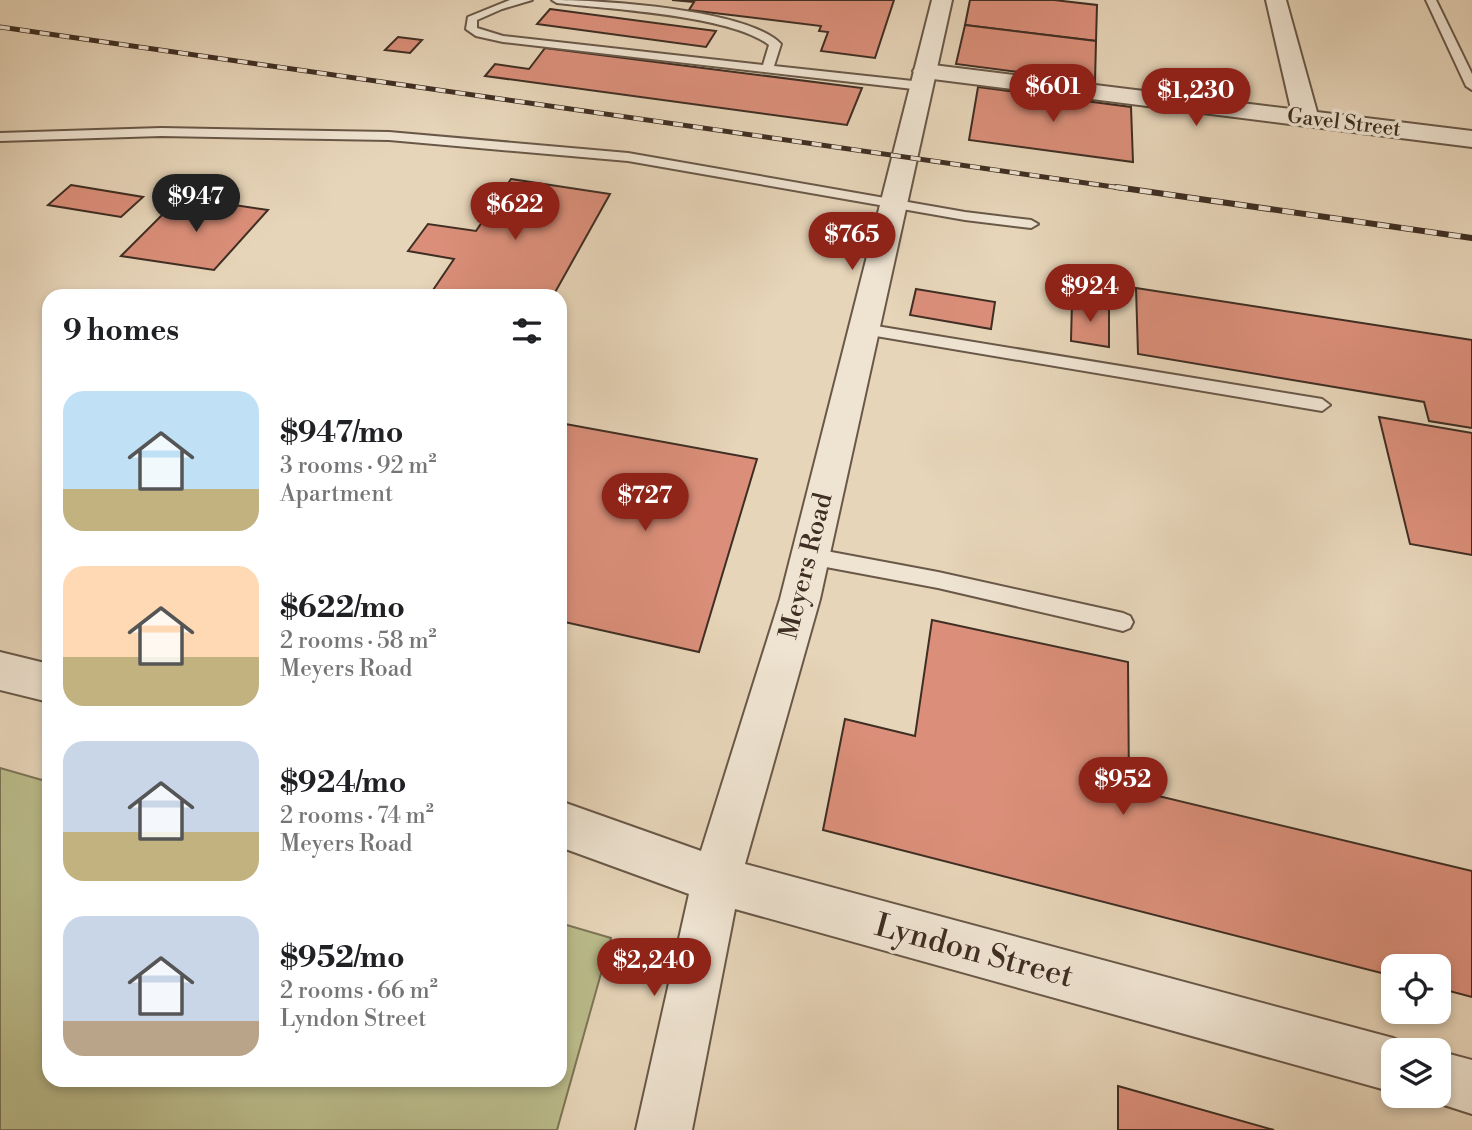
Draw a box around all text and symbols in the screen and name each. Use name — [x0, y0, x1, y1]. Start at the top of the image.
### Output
pin: $601 — [1012, 64, 1094, 124]
pin: $1,230 — [1139, 68, 1253, 128]
text: $601 — [1025, 73, 1081, 101]
text: $1,230 — [1157, 77, 1235, 105]
street label: Gavel Street — [1286, 103, 1403, 143]
pin: $947 — [155, 174, 237, 234]
pin: $622 — [474, 182, 556, 242]
text: $947 — [168, 183, 224, 211]
text: $622 — [487, 191, 543, 219]
pin: $765 — [811, 212, 893, 272]
text: $765 — [825, 221, 879, 249]
pin: $924 — [1049, 264, 1131, 324]
text: $924 — [1061, 273, 1119, 301]
text: 9 homes — [63, 312, 179, 350]
icon: filters — [508, 312, 546, 350]
text: $947/mo — [280, 414, 404, 452]
icon: home — [119, 419, 203, 503]
text: 3 rooms · 92 m² — [280, 452, 436, 480]
pin: $727 — [604, 474, 686, 533]
text: Apartment — [280, 480, 393, 508]
text: $727 — [618, 482, 672, 510]
street label: Meyers Road — [772, 489, 840, 642]
text: $622/mo — [280, 589, 405, 627]
icon: home — [119, 594, 203, 678]
text: 2 rooms · 58 m² — [280, 627, 437, 655]
text: Meyers Road — [280, 655, 412, 683]
pin: $952 — [1082, 758, 1164, 817]
text: $924/mo — [280, 764, 406, 802]
text: $952 — [1095, 766, 1151, 794]
icon: home — [119, 769, 203, 853]
text: 2 rooms · 74 m² — [280, 802, 434, 830]
text: Meyers Road — [280, 830, 412, 858]
street label: Lyndon Street — [870, 905, 1078, 997]
text: $952/mo — [280, 939, 405, 977]
pin: $2,240 — [597, 939, 711, 998]
icon: home — [119, 944, 203, 1028]
text: $2,240 — [613, 947, 695, 975]
map controls — [1381, 954, 1451, 1108]
button: locate — [1381, 954, 1451, 1024]
text: 2 rooms · 66 m² — [280, 977, 438, 1005]
text: Lyndon Street — [280, 1005, 426, 1033]
button: layers — [1381, 1038, 1451, 1108]

